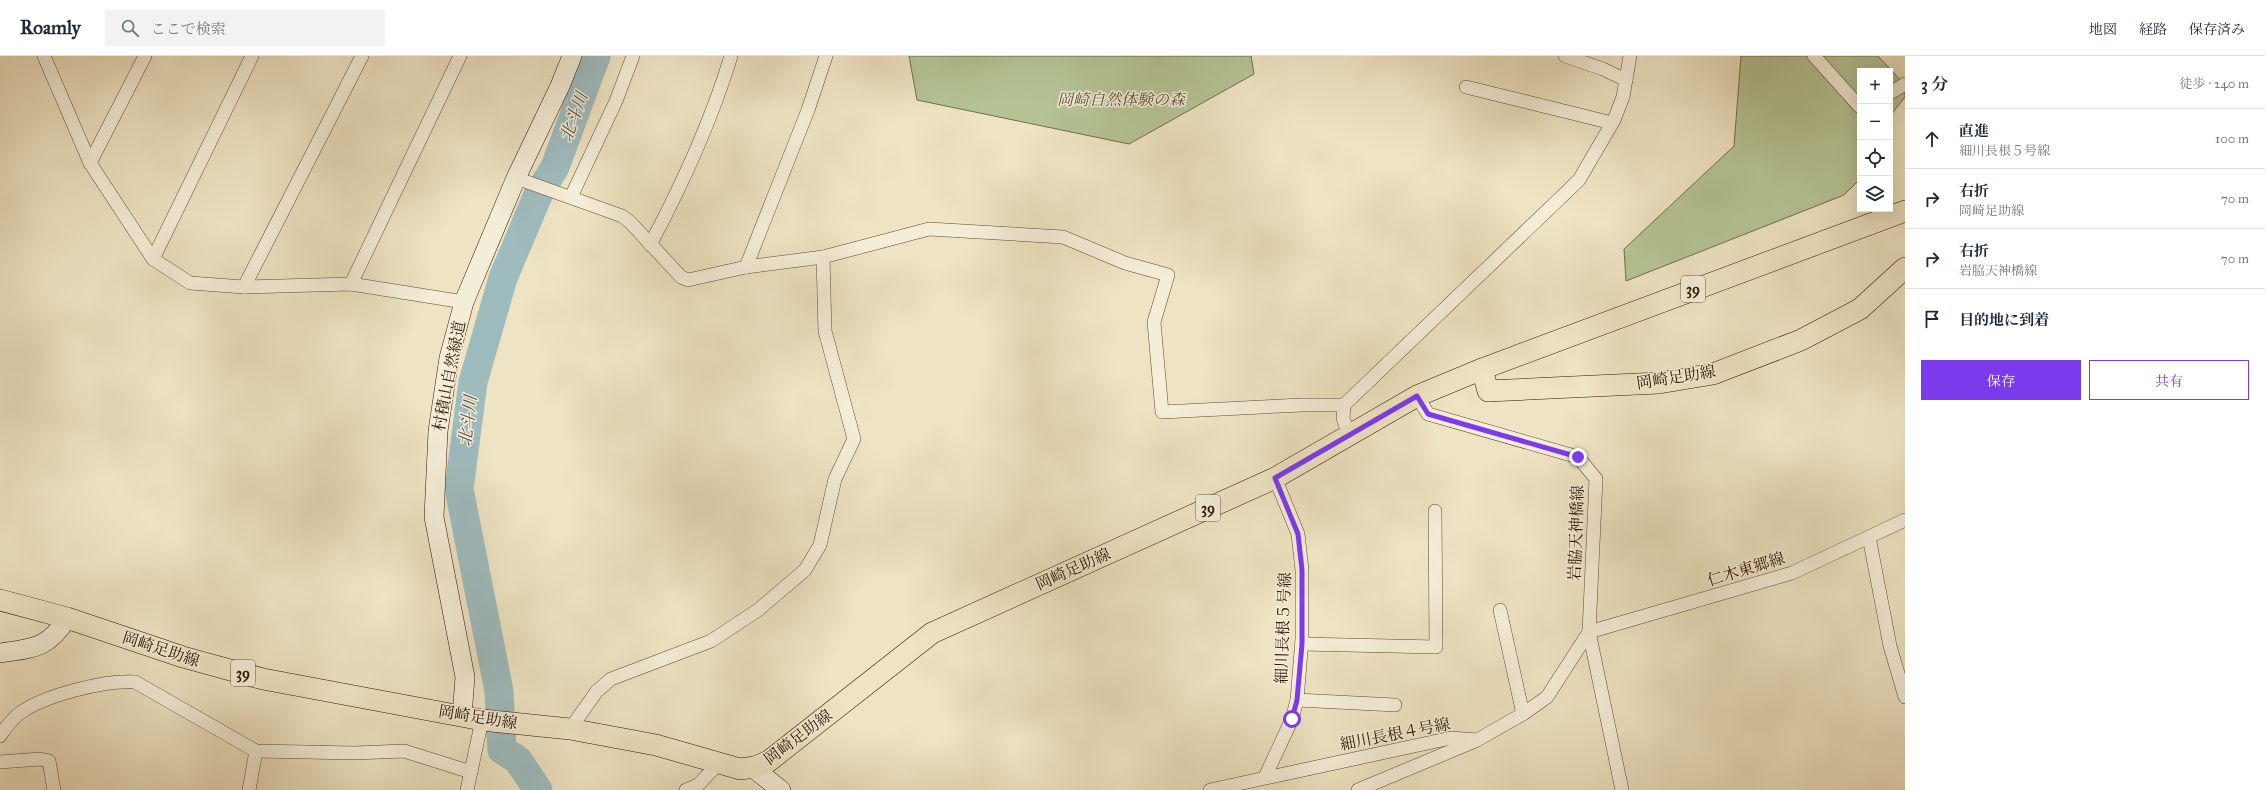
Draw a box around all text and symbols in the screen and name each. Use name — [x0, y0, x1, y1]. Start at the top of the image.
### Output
search box — [105, 10, 385, 46]
text: Roamly — [20, 16, 81, 39]
icon: search — [119, 17, 141, 39]
text: ここで検索 — [151, 20, 226, 38]
text: 地図 — [2089, 21, 2117, 38]
text: 経路 — [2139, 21, 2167, 38]
text: 保存済み — [2189, 21, 2245, 38]
map controls — [1857, 68, 1893, 212]
button: + — [1857, 68, 1893, 104]
text: 3 分 — [1921, 74, 1948, 95]
text: 徒歩 · 240 m — [2180, 76, 2249, 92]
water label: 北斗川 — [555, 88, 593, 145]
park label: 岡崎自然体験の森 — [1057, 90, 1187, 109]
button: − — [1857, 104, 1893, 140]
text: 直進 — [1959, 122, 1989, 140]
icon: ahead — [1921, 128, 1943, 150]
text: 100 m — [2215, 131, 2249, 147]
button: locate — [1857, 140, 1893, 176]
text: 細川長根５号線 — [1959, 143, 2050, 159]
button: layers — [1857, 176, 1893, 212]
text: 右折 — [1959, 182, 1989, 200]
icon: right — [1921, 188, 1943, 210]
text: 70 m — [2221, 191, 2249, 207]
text: 岡崎足助線 — [1959, 203, 2024, 219]
text: 右折 — [1959, 242, 1989, 260]
icon: right — [1921, 248, 1943, 270]
text: 70 m — [2221, 251, 2249, 267]
text: 岩脇天神橋線 — [1959, 263, 2037, 279]
road number: 39 — [1681, 276, 1705, 302]
icon: arrive — [1921, 308, 1943, 330]
text: 目的地に到着 — [1959, 311, 2049, 329]
street label: 村積山自然緑道 — [429, 319, 469, 433]
button: 保存 — [1921, 360, 2081, 400]
button: 共有 — [2089, 360, 2249, 400]
street label: 岡崎足助線 — [1635, 361, 1717, 393]
water label: 北斗川 — [454, 392, 482, 448]
route end — [1569, 448, 1587, 466]
street label: 岩脇天神橋線 — [1565, 485, 1587, 581]
road number: 39 — [1196, 495, 1220, 521]
street label: 岡崎足助線 — [1033, 544, 1113, 594]
street label: 仁木東郷線 — [1705, 548, 1787, 590]
street label: 細川長根５号線 — [1272, 572, 1294, 684]
street label: 岡崎足助線 — [120, 628, 202, 670]
road number: 39 — [231, 660, 255, 686]
street label: 岡崎足助線 — [437, 701, 519, 733]
street label: 岡崎足助線 — [760, 705, 836, 769]
route start — [1283, 710, 1301, 728]
street label: 細川長根４号線 — [1338, 714, 1452, 754]

